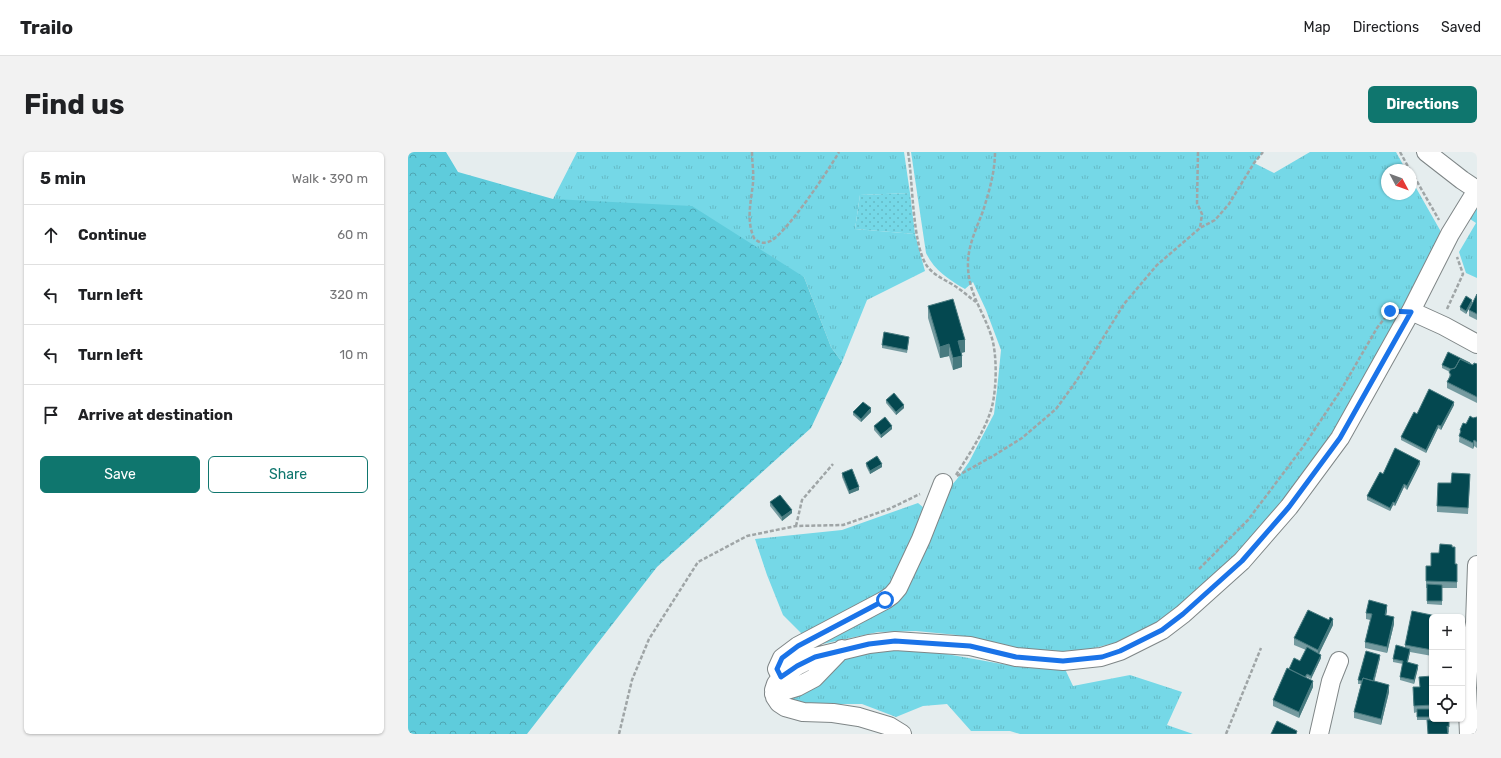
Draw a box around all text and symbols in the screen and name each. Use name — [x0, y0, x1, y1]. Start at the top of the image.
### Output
text: Trailo — [20, 16, 73, 39]
text: Map — [1304, 19, 1331, 36]
text: Directions — [1353, 19, 1419, 36]
text: Saved — [1441, 19, 1481, 36]
button: Directions — [1368, 86, 1477, 123]
text: Find us — [24, 88, 124, 121]
north arrow — [1381, 164, 1417, 200]
text: 5 min — [40, 168, 86, 188]
text: Walk · 390 m — [292, 171, 368, 186]
icon: ahead — [40, 224, 62, 246]
text: Continue — [78, 226, 147, 244]
text: 60 m — [337, 227, 368, 242]
icon: left — [40, 284, 62, 306]
text: Turn left — [78, 286, 143, 304]
text: 320 m — [330, 287, 368, 302]
route end — [1381, 302, 1399, 320]
icon: left — [40, 344, 62, 366]
text: Turn left — [78, 346, 143, 364]
text: 10 m — [339, 347, 368, 362]
icon: arrive — [40, 404, 62, 426]
text: Arrive at destination — [78, 406, 233, 424]
button: Save — [40, 456, 200, 493]
button: Share — [208, 456, 368, 493]
route start — [876, 591, 894, 609]
map controls — [1429, 614, 1465, 722]
button: + — [1429, 614, 1465, 650]
button: − — [1429, 650, 1465, 686]
button: locate — [1429, 686, 1465, 722]

